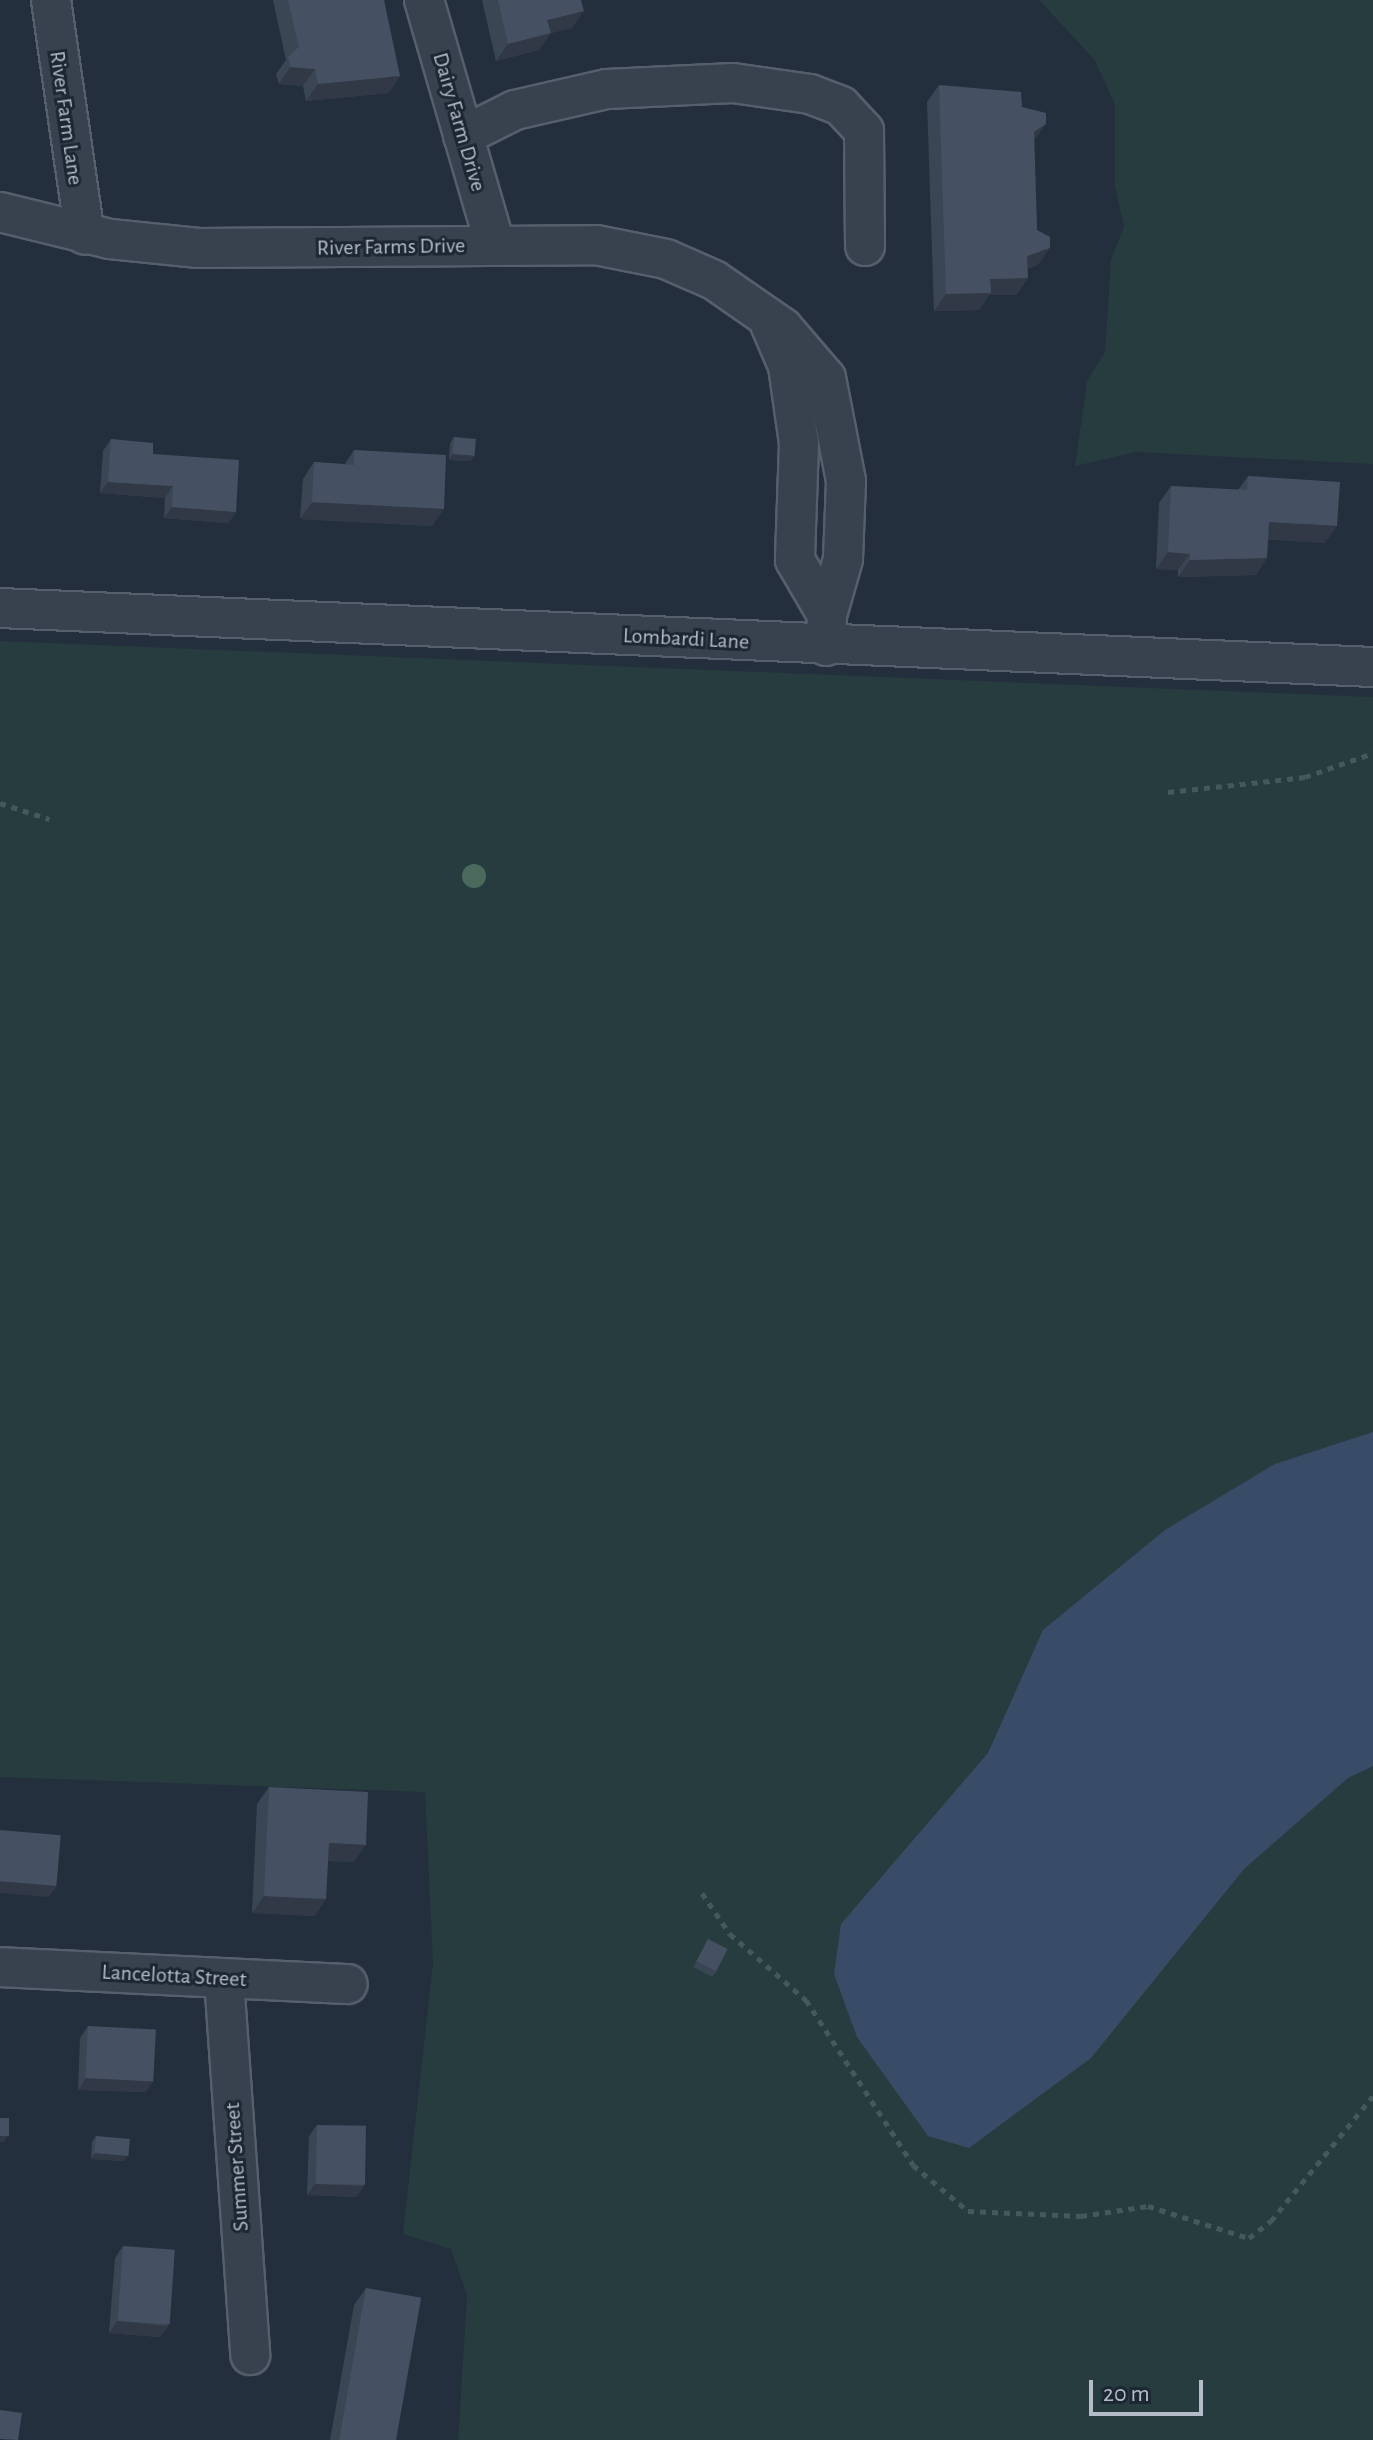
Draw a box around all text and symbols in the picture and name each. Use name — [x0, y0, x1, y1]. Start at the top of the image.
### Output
street label: River Farm Lane — [44, 49, 88, 187]
street label: Dairy Farm Drive — [427, 50, 491, 194]
street label: River Farms Drive — [317, 233, 465, 261]
street label: Lombardi Lane — [622, 623, 750, 655]
street label: Lancelotta Street — [101, 1959, 247, 1993]
street label: Summer Street — [219, 2102, 255, 2232]
scale bar — [1093, 2364, 1207, 2414]
text: 20 m — [1103, 2382, 1150, 2406]

